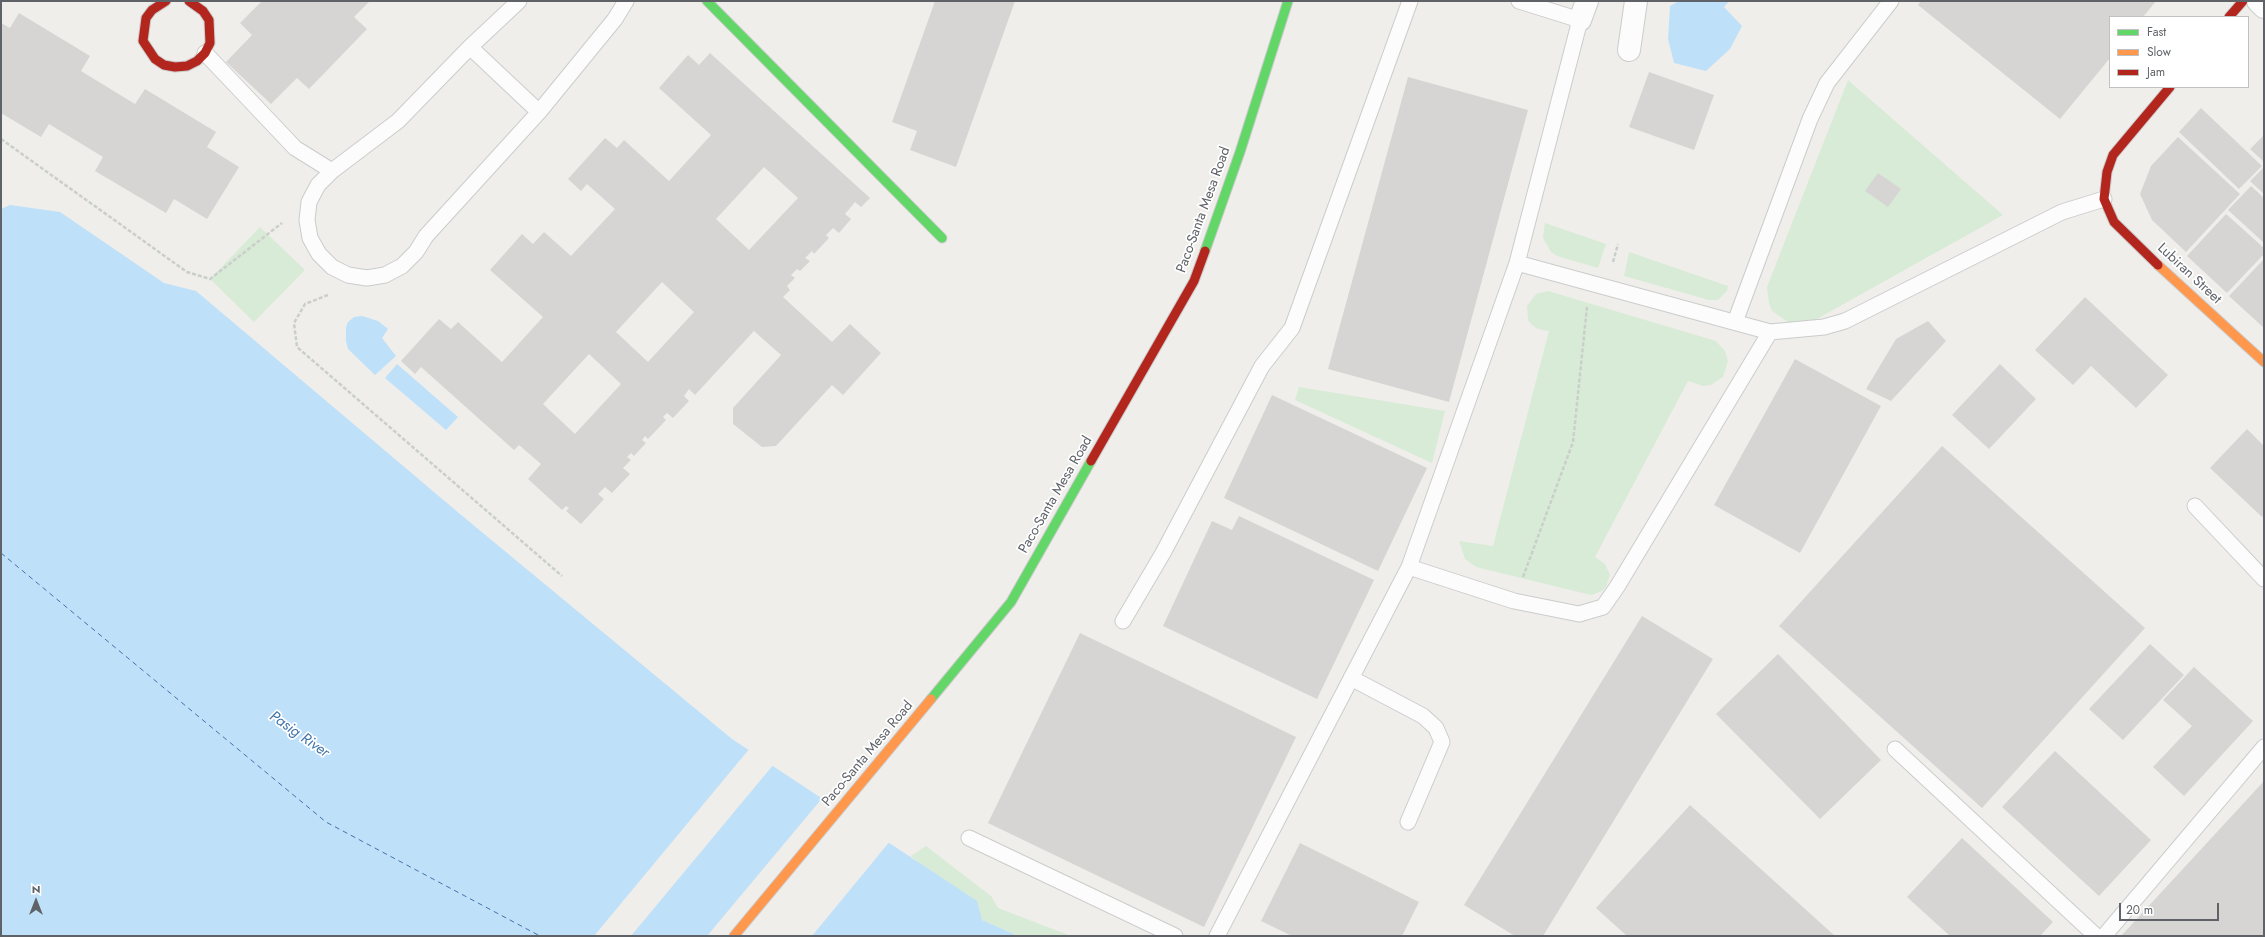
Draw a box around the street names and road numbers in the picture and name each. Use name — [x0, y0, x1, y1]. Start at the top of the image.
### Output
street label: Paco-Santa Mesa Road — [1173, 145, 1235, 275]
street label: Lubiran Street — [2153, 240, 2225, 308]
street label: Paco-Santa Mesa Road — [1016, 433, 1096, 557]
street label: Paco-Santa Mesa Road — [819, 698, 917, 810]

